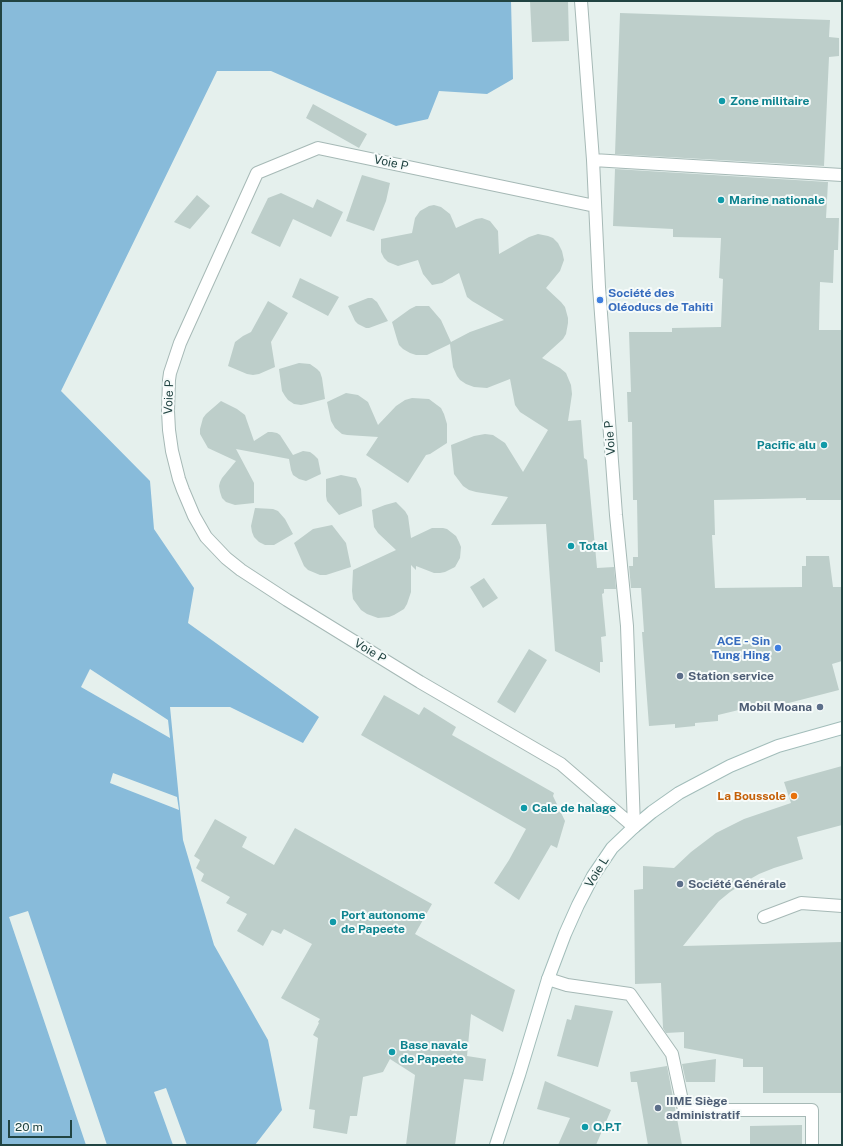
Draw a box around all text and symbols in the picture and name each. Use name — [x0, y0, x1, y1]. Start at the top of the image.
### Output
place label: Zone militaire — [730, 94, 810, 108]
marker: Zone militaire — [717, 96, 727, 106]
street label: Voie P — [373, 152, 409, 174]
place label: Marine nationale — [729, 193, 825, 207]
marker: Marine nationale — [716, 195, 726, 205]
place label: Société des Oléoducs de Tahiti — [608, 286, 713, 314]
marker: Société des Oléoducs de Tahiti — [595, 295, 605, 305]
street label: Voie P — [161, 379, 177, 415]
street label: Voie P — [602, 420, 618, 456]
place label: Pacific alu — [757, 438, 816, 452]
marker: Pacific alu — [819, 440, 829, 450]
place label: Total — [579, 539, 608, 553]
marker: Total — [566, 541, 576, 551]
place label: ACE - Sin Tung Hing — [712, 634, 770, 662]
street label: Voie P — [351, 636, 389, 666]
marker: ACE - Sin Tung Hing — [773, 643, 783, 653]
place label: Station service — [688, 669, 774, 683]
marker: Station service — [675, 671, 685, 681]
place label: Mobil Moana — [739, 700, 812, 714]
marker: Mobil Moana — [815, 702, 825, 712]
place label: La Boussole — [717, 789, 786, 803]
marker: La Boussole — [789, 791, 799, 801]
place label: Cale de halage — [532, 801, 616, 815]
marker: Cale de halage — [519, 803, 529, 813]
street label: Voie L — [582, 854, 612, 890]
place label: Société Générale — [688, 877, 786, 891]
marker: Société Générale — [675, 879, 685, 889]
place label: Port autonome de Papeete — [341, 908, 425, 936]
marker: Port autonome de Papeete — [328, 917, 338, 927]
place label: Base navale de Papeete — [400, 1038, 468, 1066]
marker: Base navale de Papeete — [387, 1047, 397, 1057]
place label: IIME Siège administratif — [666, 1094, 740, 1122]
marker: IIME Siège administratif — [653, 1103, 663, 1113]
scale bar — [10, 1112, 74, 1138]
text: 20 m — [15, 1120, 43, 1134]
place label: O.P.T — [593, 1120, 621, 1134]
marker: O.P.T — [580, 1122, 590, 1132]

